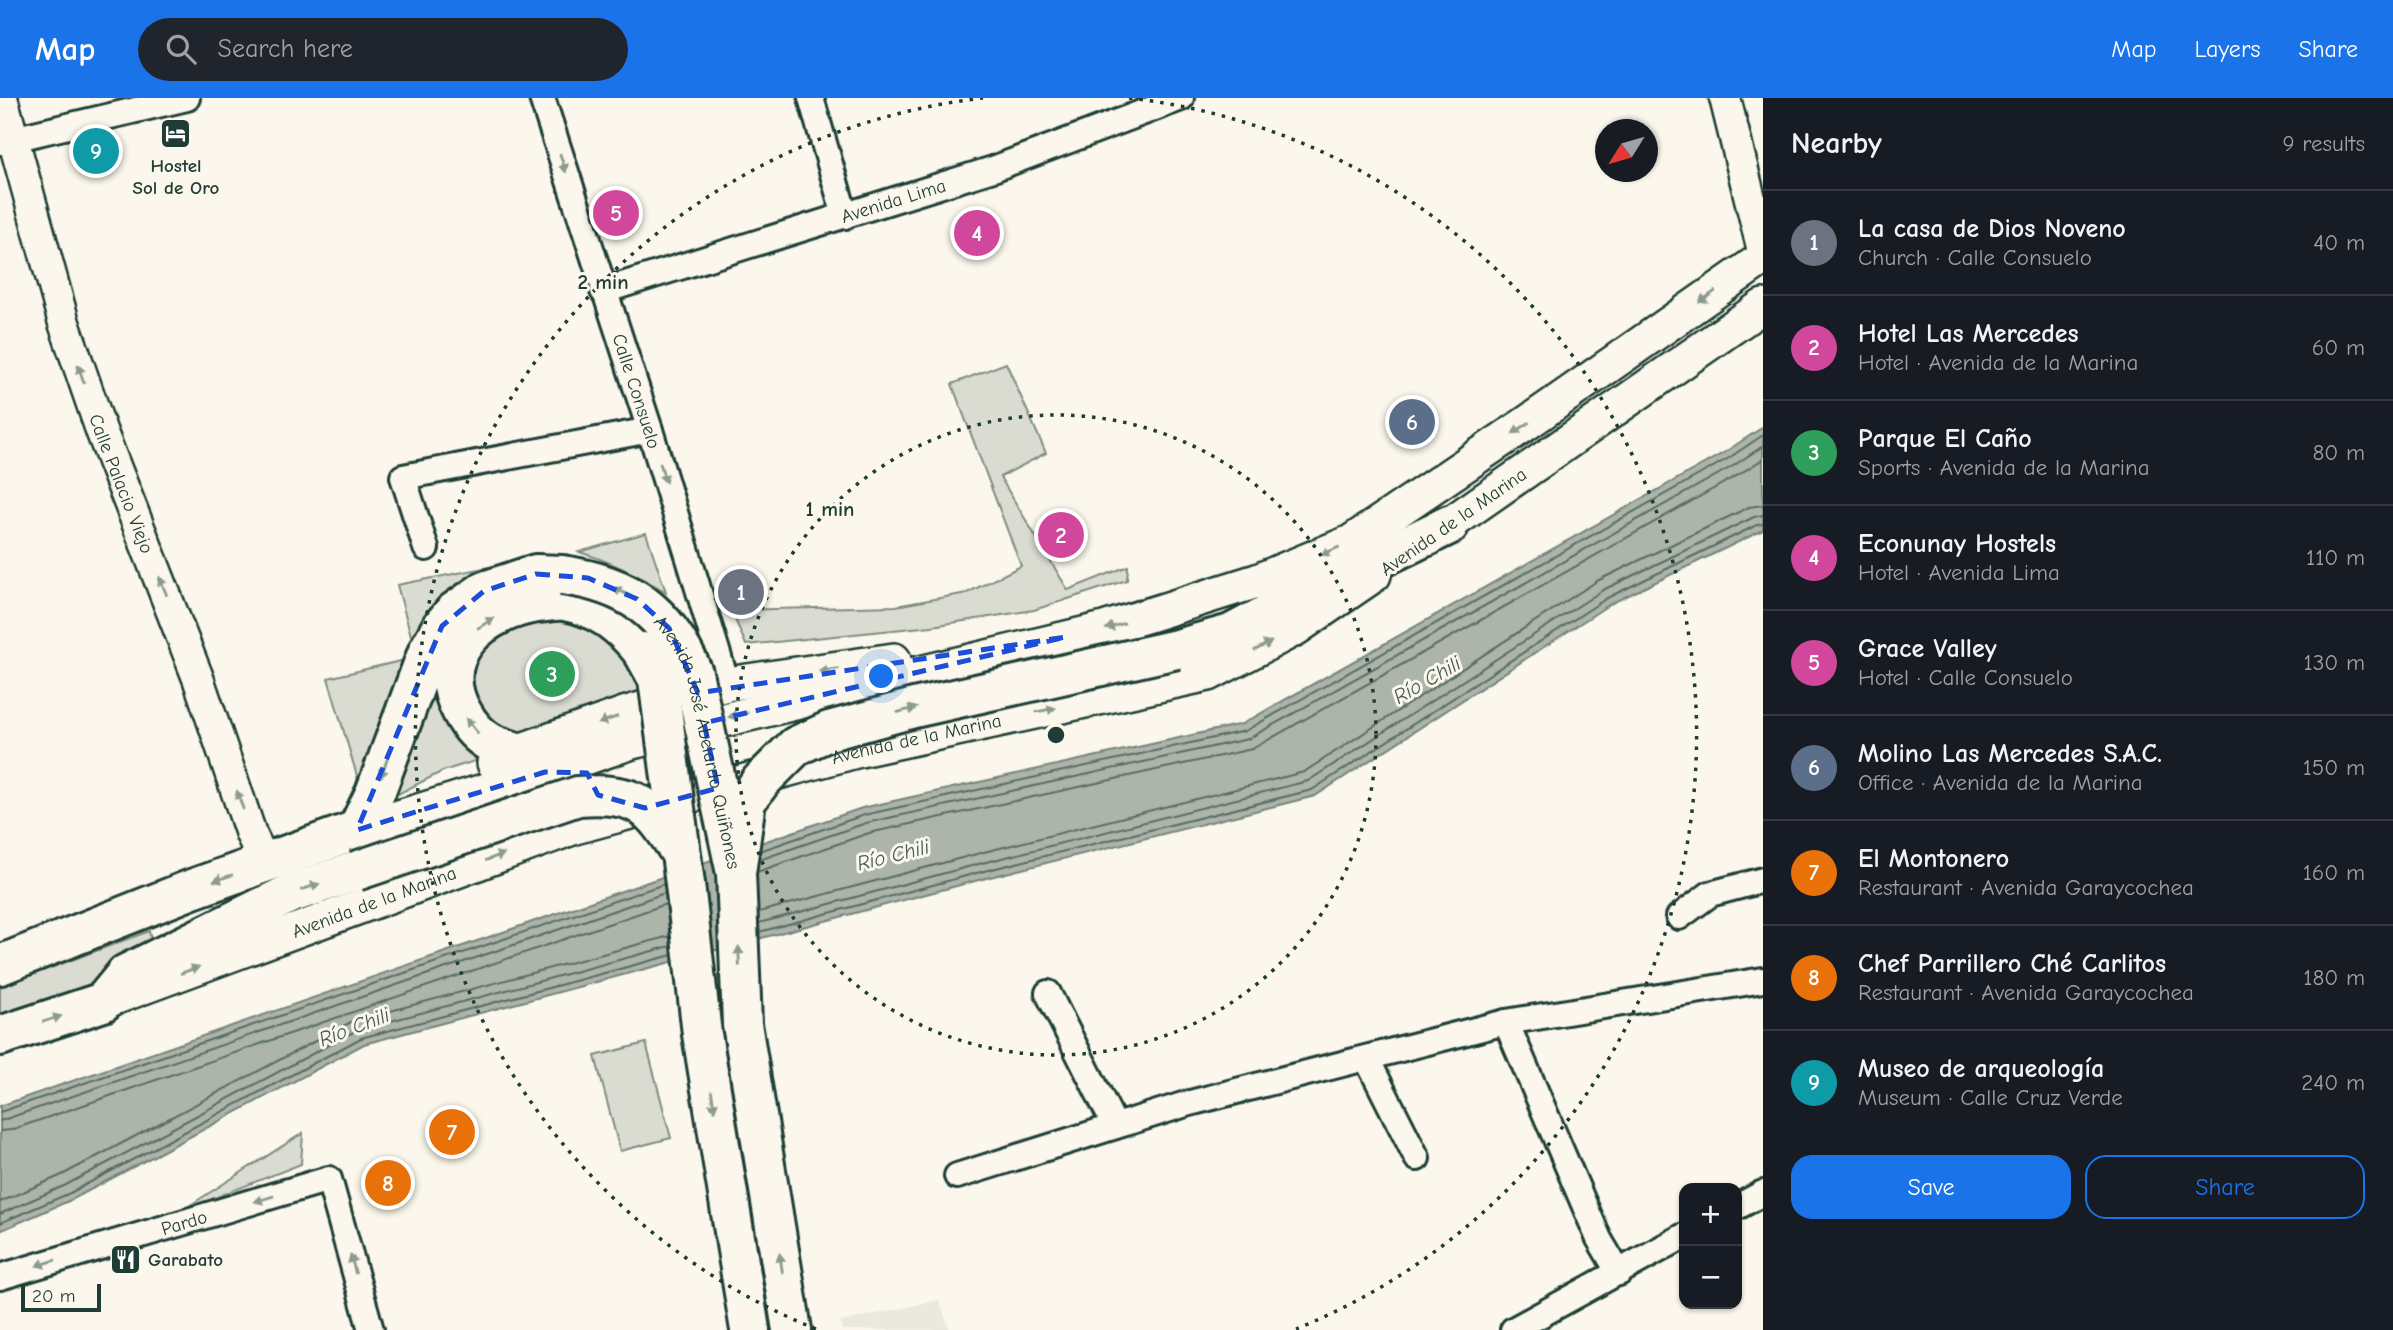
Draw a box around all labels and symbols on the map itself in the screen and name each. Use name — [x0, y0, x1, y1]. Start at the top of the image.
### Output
hotel icon: Hostel Sol de Oro — [159, 117, 193, 151]
north arrow — [1595, 119, 1658, 182]
pin: 9 — [73, 125, 119, 177]
one-way arrow — [558, 153, 568, 174]
place label: Hostel Sol de Oro — [133, 155, 220, 199]
street label: Avenida Lima — [838, 174, 949, 228]
pin: 5 — [593, 187, 639, 239]
pin: 4 — [954, 207, 1000, 259]
text: 2 min — [577, 270, 629, 294]
one-way arrow — [1698, 290, 1716, 304]
street label: Calle Consuelo — [607, 331, 665, 451]
one-way arrow — [75, 363, 86, 384]
pin: 6 — [1389, 396, 1435, 448]
street label: Calle Palacio Viejo — [84, 411, 158, 557]
one-way arrow — [1511, 421, 1531, 434]
one-way arrow — [659, 462, 669, 483]
street label: Avenida de la Marina — [1376, 463, 1531, 581]
text: 1 min — [806, 497, 854, 521]
pin: 2 — [1038, 509, 1084, 561]
one-way arrow — [1319, 545, 1340, 556]
pin: 1 — [718, 566, 764, 618]
one-way arrow — [158, 575, 169, 596]
one-way arrow — [612, 586, 632, 598]
street label: Avenida José Abelardo Quiñones — [649, 611, 745, 871]
one-way arrow — [476, 616, 495, 629]
one-way arrow — [1105, 621, 1126, 631]
one-way arrow — [1253, 641, 1273, 652]
pin: 3 — [529, 648, 575, 700]
water label: Río Chili — [1389, 651, 1465, 709]
your location — [864, 659, 898, 693]
one-way arrow — [818, 664, 840, 675]
one-way arrow — [896, 704, 918, 715]
one-way arrow — [1035, 704, 1057, 715]
one-way arrow — [727, 710, 749, 721]
street label: Avenida de la Marina — [829, 710, 1003, 769]
one-way arrow — [597, 715, 618, 726]
one-way arrow — [465, 717, 480, 735]
centre of rings — [1044, 723, 1068, 747]
one-way arrow — [378, 758, 389, 779]
one-way arrow — [234, 789, 245, 810]
water label: Río Chili — [854, 834, 932, 876]
one-way arrow — [485, 851, 506, 862]
street label: Avenida de la Marina — [289, 862, 459, 943]
one-way arrow — [213, 873, 234, 884]
one-way arrow — [300, 881, 321, 892]
one-way arrow — [734, 945, 745, 967]
one-way arrow — [180, 964, 201, 975]
water label: Río Chili — [315, 1003, 393, 1051]
one-way arrow — [41, 1013, 62, 1024]
one-way arrow — [708, 1090, 719, 1112]
pin: 7 — [429, 1106, 475, 1158]
pin: 8 — [365, 1157, 411, 1209]
one-way arrow — [253, 1194, 274, 1204]
street label: Pardo — [159, 1206, 210, 1240]
restaurant icon: Garabato — [108, 1242, 142, 1276]
place label: Garabato — [148, 1249, 223, 1271]
one-way arrow — [775, 1252, 786, 1274]
one-way arrow — [347, 1253, 358, 1275]
one-way arrow — [35, 1259, 56, 1269]
scale bar — [21, 1281, 102, 1313]

